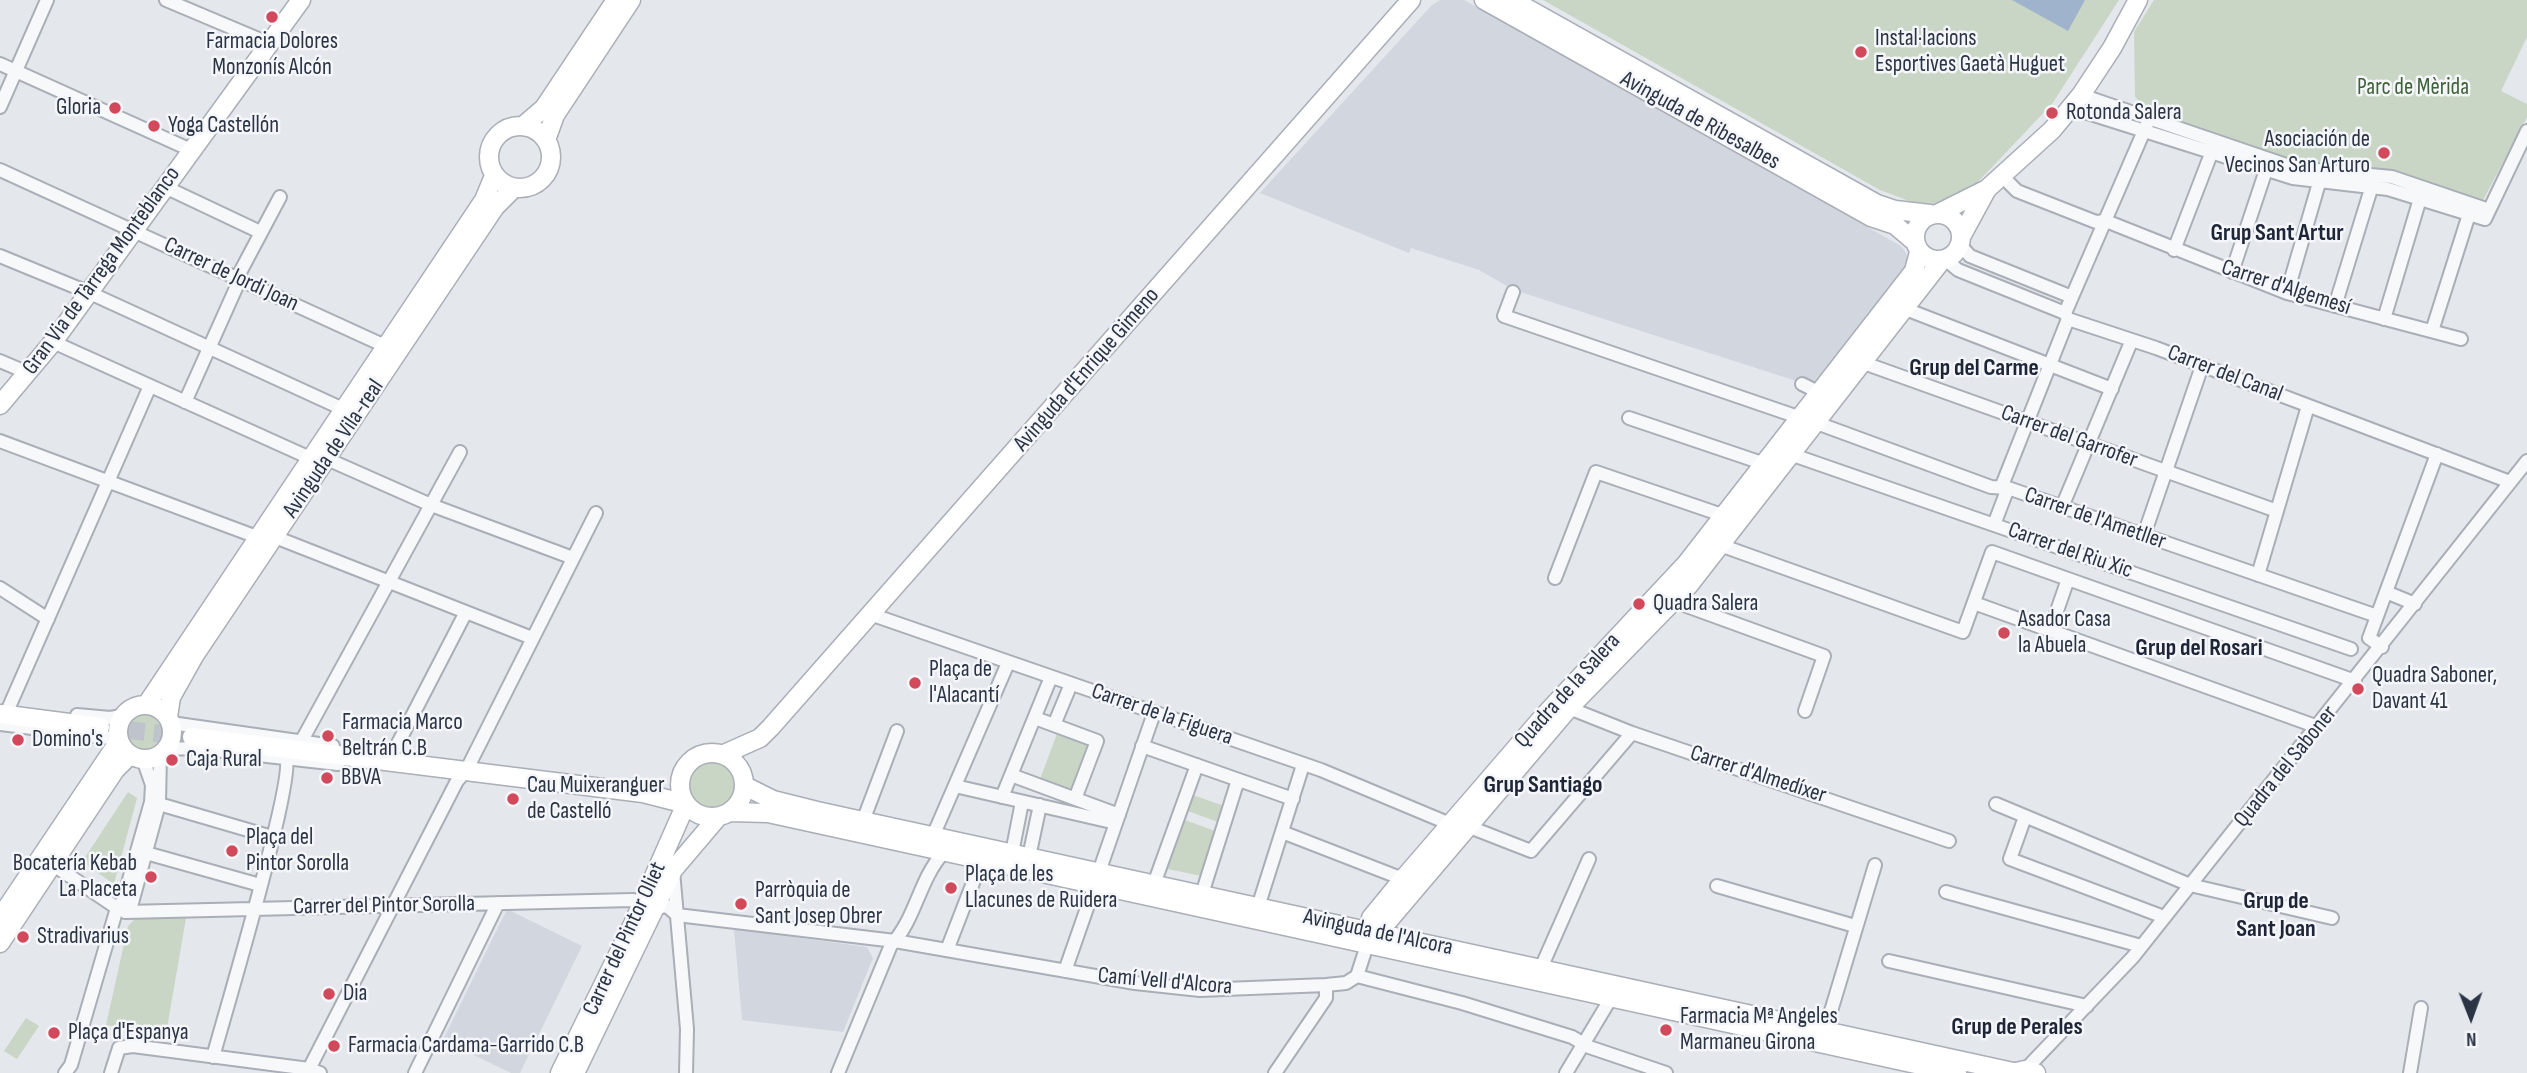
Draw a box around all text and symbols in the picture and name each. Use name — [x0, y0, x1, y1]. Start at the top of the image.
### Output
marker: Farmacia Dolores Monzonís Alcón — [264, 9, 280, 25]
place label: Instal·lacions Esportives Gaetà Huguet — [1875, 25, 2065, 79]
place label: Farmacia Dolores Monzonís Alcón — [206, 28, 338, 82]
marker: Instal·lacions Esportives Gaetà Huguet — [1853, 44, 1869, 60]
street label: Avinguda de Ribesalbes — [1615, 66, 1785, 176]
park label: Parc de Mèrida — [2357, 74, 2469, 102]
place label: Gloria — [56, 94, 101, 122]
place label: Rotonda Salera — [2066, 99, 2182, 127]
marker: Gloria — [107, 100, 123, 116]
marker: Rotonda Salera — [2044, 105, 2060, 121]
place label: Yoga Castellón — [168, 112, 279, 140]
marker: Yoga Castellón — [146, 118, 162, 134]
place label: Asociación de Vecinos San Arturo — [2225, 126, 2370, 180]
marker: Asociación de Vecinos San Arturo — [2376, 145, 2392, 161]
street label: Gran Via de Tàrrega Monteblanco — [17, 162, 187, 380]
district label: Grup Sant Artur — [2210, 220, 2344, 248]
street label: Carrer de Jordi Joan — [159, 232, 303, 318]
street label: Carrer d'Algemesí — [2218, 254, 2354, 322]
street label: Avinguda d'Enrique Gimeno — [1008, 282, 1166, 458]
street label: Carrer del Canal — [2163, 339, 2287, 409]
district label: Grup del Carme — [1909, 355, 2039, 383]
street label: Avinguda de Vila-real — [278, 375, 390, 523]
street label: Carrer del Garrofer — [1997, 400, 2141, 474]
street label: Carrer de l'Ametller — [2021, 482, 2169, 556]
street label: Carrer del Riu Xic — [2004, 517, 2136, 585]
place label: Quadra Salera — [1653, 590, 1758, 618]
marker: Quadra Salera — [1631, 596, 1647, 612]
place label: Asador Casa la Abuela — [2018, 606, 2111, 660]
marker: Asador Casa la Abuela — [1996, 625, 2012, 641]
street label: Quadra de la Salera — [1509, 628, 1627, 754]
district label: Grup del Rosari — [2135, 635, 2263, 663]
place label: Plaça de l'Alacantí — [929, 656, 999, 710]
place label: Quadra Saboner, Davant 41 — [2372, 662, 2497, 716]
marker: Plaça de l'Alacantí — [907, 675, 923, 691]
street label: Carrer de la Figuera — [1088, 678, 1236, 752]
marker: Quadra Saboner, Davant 41 — [2350, 681, 2366, 697]
street label: Quadra del Saboner — [2229, 701, 2343, 833]
place label: Farmacia Marco Beltrán C.B — [342, 709, 463, 763]
place label: Domino's — [32, 726, 103, 754]
marker: Farmacia Marco Beltrán C.B — [320, 728, 336, 744]
marker: Domino's — [10, 732, 26, 748]
street label: Carrer d'Almedíxer — [1686, 740, 1830, 810]
place label: Caja Rural — [186, 746, 262, 774]
marker: Caja Rural — [164, 752, 180, 768]
place label: BBVA — [341, 764, 381, 792]
marker: BBVA — [319, 770, 335, 786]
place label: Cau Muixeranguer de Castelló — [527, 772, 664, 826]
district label: Grup Santiago — [1483, 772, 1603, 800]
marker: Cau Muixeranguer de Castelló — [505, 791, 521, 807]
place label: Plaça del Pintor Sorolla — [246, 824, 349, 878]
marker: Plaça del Pintor Sorolla — [224, 843, 240, 859]
place label: Bocatería Kebab La Placeta — [13, 850, 137, 904]
street label: Carrer del Pintor Oliet — [577, 858, 673, 1020]
place label: Plaça de les Llacunes de Ruidera — [965, 861, 1117, 915]
marker: Bocatería Kebab La Placeta — [143, 869, 159, 885]
place label: Parròquia de Sant Josep Obrer — [755, 877, 882, 931]
marker: Plaça de les Llacunes de Ruidera — [943, 880, 959, 896]
district label: Grup de Sant Joan — [2236, 888, 2316, 944]
street label: Carrer del Pintor Sorolla — [293, 891, 475, 921]
marker: Parròquia de Sant Josep Obrer — [733, 896, 749, 912]
street label: Avinguda de l'Alcora — [1301, 904, 1455, 962]
place label: Stradivarius — [37, 923, 129, 951]
marker: Stradivarius — [15, 929, 31, 945]
street label: Camí Vell d'Alcora — [1097, 962, 1233, 1002]
place label: Dia — [343, 980, 367, 1008]
north arrow — [2436, 982, 2506, 1052]
marker: Dia — [321, 986, 337, 1002]
place label: Farmacia Mª Angeles Marmaneu Girona — [1680, 1003, 1838, 1057]
district label: Grup de Perales — [1951, 1014, 2083, 1042]
place label: Plaça d'Espanya — [68, 1019, 189, 1047]
marker: Farmacia Mª Angeles Marmaneu Girona — [1658, 1022, 1674, 1038]
marker: Plaça d'Espanya — [46, 1025, 62, 1041]
text: N — [2466, 1027, 2477, 1050]
place label: Farmacia Cardama-Garrido C.B — [348, 1032, 584, 1060]
marker: Farmacia Cardama-Garrido C.B — [326, 1038, 342, 1054]

